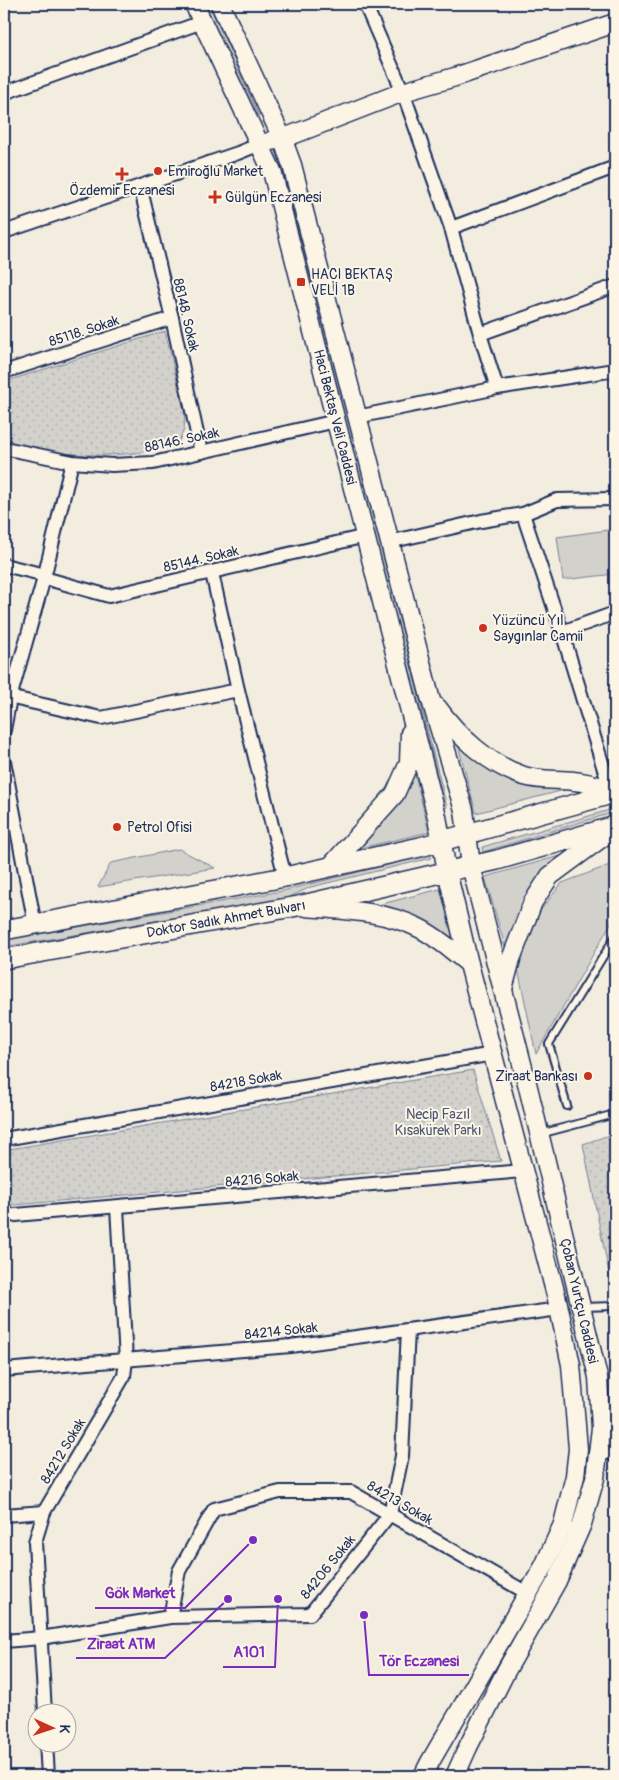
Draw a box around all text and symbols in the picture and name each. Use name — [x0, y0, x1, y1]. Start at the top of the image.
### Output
place label: Emiroğlu Market — [168, 163, 264, 180]
marker: Emiroğlu Market — [152, 165, 164, 177]
marker: Özdemir Eczanesi — [116, 168, 128, 180]
place label: Özdemir Eczanesi — [70, 181, 175, 199]
place label: Gülgün Eczanesi — [225, 189, 322, 206]
marker: Gülgün Eczanesi — [209, 191, 221, 203]
place label: HACI BEKTAŞ VELİ 1B — [311, 266, 393, 299]
marker: HACI BEKTAŞ VELİ 1B — [295, 276, 307, 288]
street label: 88148. Sokak — [169, 277, 203, 353]
street label: 85118. Sokak — [47, 312, 121, 350]
street label: Haci Bektaş Veli Caddesi — [310, 348, 360, 487]
street label: 88146. Sokak — [143, 424, 221, 456]
street label: 85144. Sokak — [162, 542, 240, 576]
place label: Yüzüncü Yıl Saygınlar Camii — [492, 612, 583, 645]
marker: Yüzüncü Yıl Saygınlar Camii — [477, 622, 489, 634]
place label: Petrol Ofisi — [127, 819, 192, 836]
marker: Petrol Ofisi — [111, 821, 123, 833]
street label: Doktor Sadık Ahmet Bulvarı — [145, 897, 307, 941]
street label: 84218 Sokak — [209, 1066, 283, 1096]
place label: Ziraat Bankası — [495, 1068, 578, 1085]
marker: Ziraat Bankası — [582, 1070, 594, 1082]
park label: Necip Fazıl Kısakürek Parkı — [395, 1106, 481, 1139]
street label: 84216 Sokak — [225, 1167, 300, 1191]
street label: Çoban Yurtçu Caddesi — [556, 1237, 602, 1366]
street label: 84214 Sokak — [244, 1319, 319, 1343]
street label: 84212 Sokak — [37, 1415, 89, 1487]
street label: 84213 Sokak — [364, 1477, 436, 1529]
street label: 84206 Sokak — [297, 1531, 359, 1603]
callout: Gök Market — [95, 1578, 185, 1608]
text: Gök Market — [105, 1584, 176, 1603]
callout: Ziraat ATM — [76, 1628, 165, 1658]
text: Ziraat ATM — [87, 1635, 156, 1654]
callout: A101 — [223, 1637, 275, 1667]
text: A101 — [233, 1643, 265, 1662]
callout: Tör Eczanesi — [369, 1645, 469, 1675]
text: Tör Eczanesi — [378, 1652, 459, 1671]
north arrow — [28, 1702, 78, 1752]
text: K — [56, 1724, 73, 1734]

